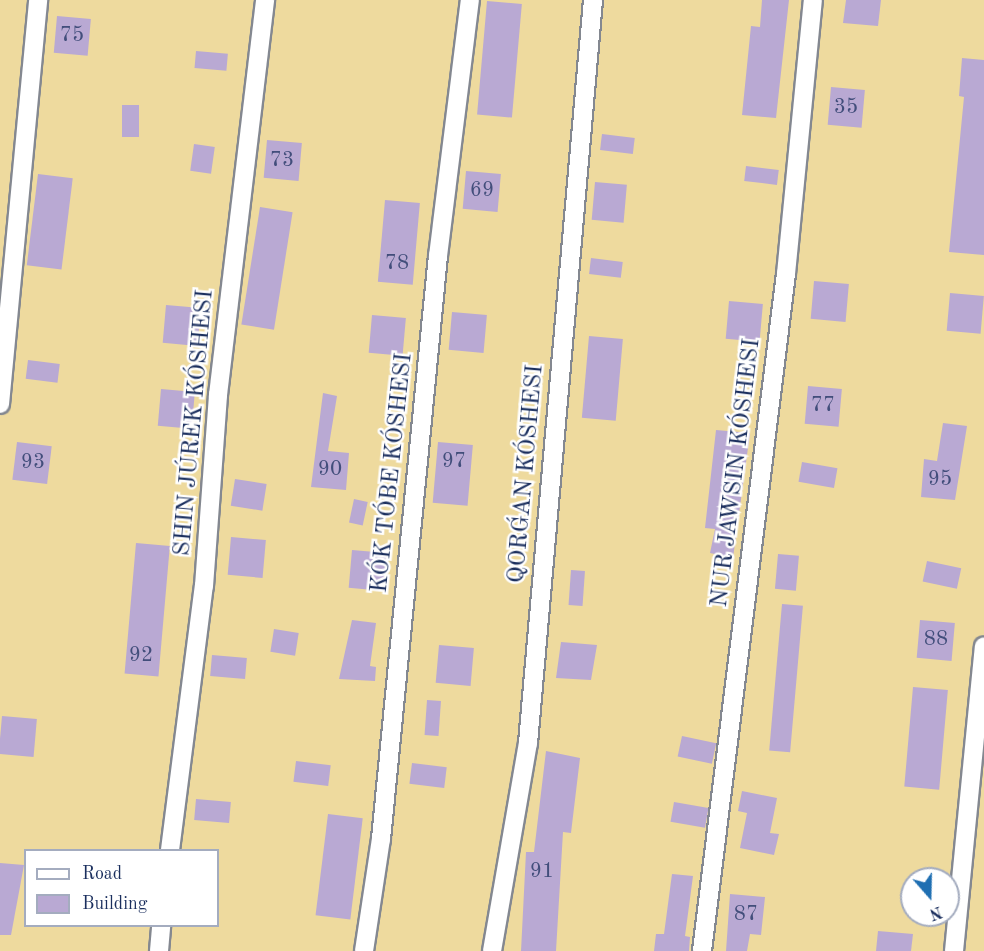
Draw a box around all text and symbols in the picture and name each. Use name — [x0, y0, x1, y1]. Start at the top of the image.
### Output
house number: 75 — [60, 23, 84, 49]
house number: 35 — [834, 95, 858, 121]
house number: 73 — [270, 148, 294, 174]
house number: 69 — [470, 178, 494, 204]
house number: 78 — [385, 251, 409, 277]
street label: SHIN JÚREK KÓSHESI — [169, 289, 221, 557]
street label: NUR JAWSIN KÓSHESI — [706, 337, 768, 609]
street label: KÓK TÓBE KÓSHESI — [366, 352, 420, 594]
street label: QORǴAN KÓSHESI — [503, 363, 551, 585]
house number: 77 — [811, 393, 835, 419]
house number: 97 — [442, 449, 466, 475]
house number: 93 — [21, 450, 45, 476]
house number: 90 — [318, 457, 342, 483]
house number: 95 — [928, 467, 952, 493]
house number: 88 — [924, 627, 948, 653]
house number: 92 — [129, 643, 153, 669]
legend — [24, 849, 219, 927]
house number: 91 — [530, 859, 554, 885]
text: Road — [82, 865, 122, 883]
north arrow — [900, 867, 960, 927]
text: Building — [82, 895, 147, 913]
house number: 87 — [734, 902, 758, 928]
text: N — [927, 902, 944, 922]

